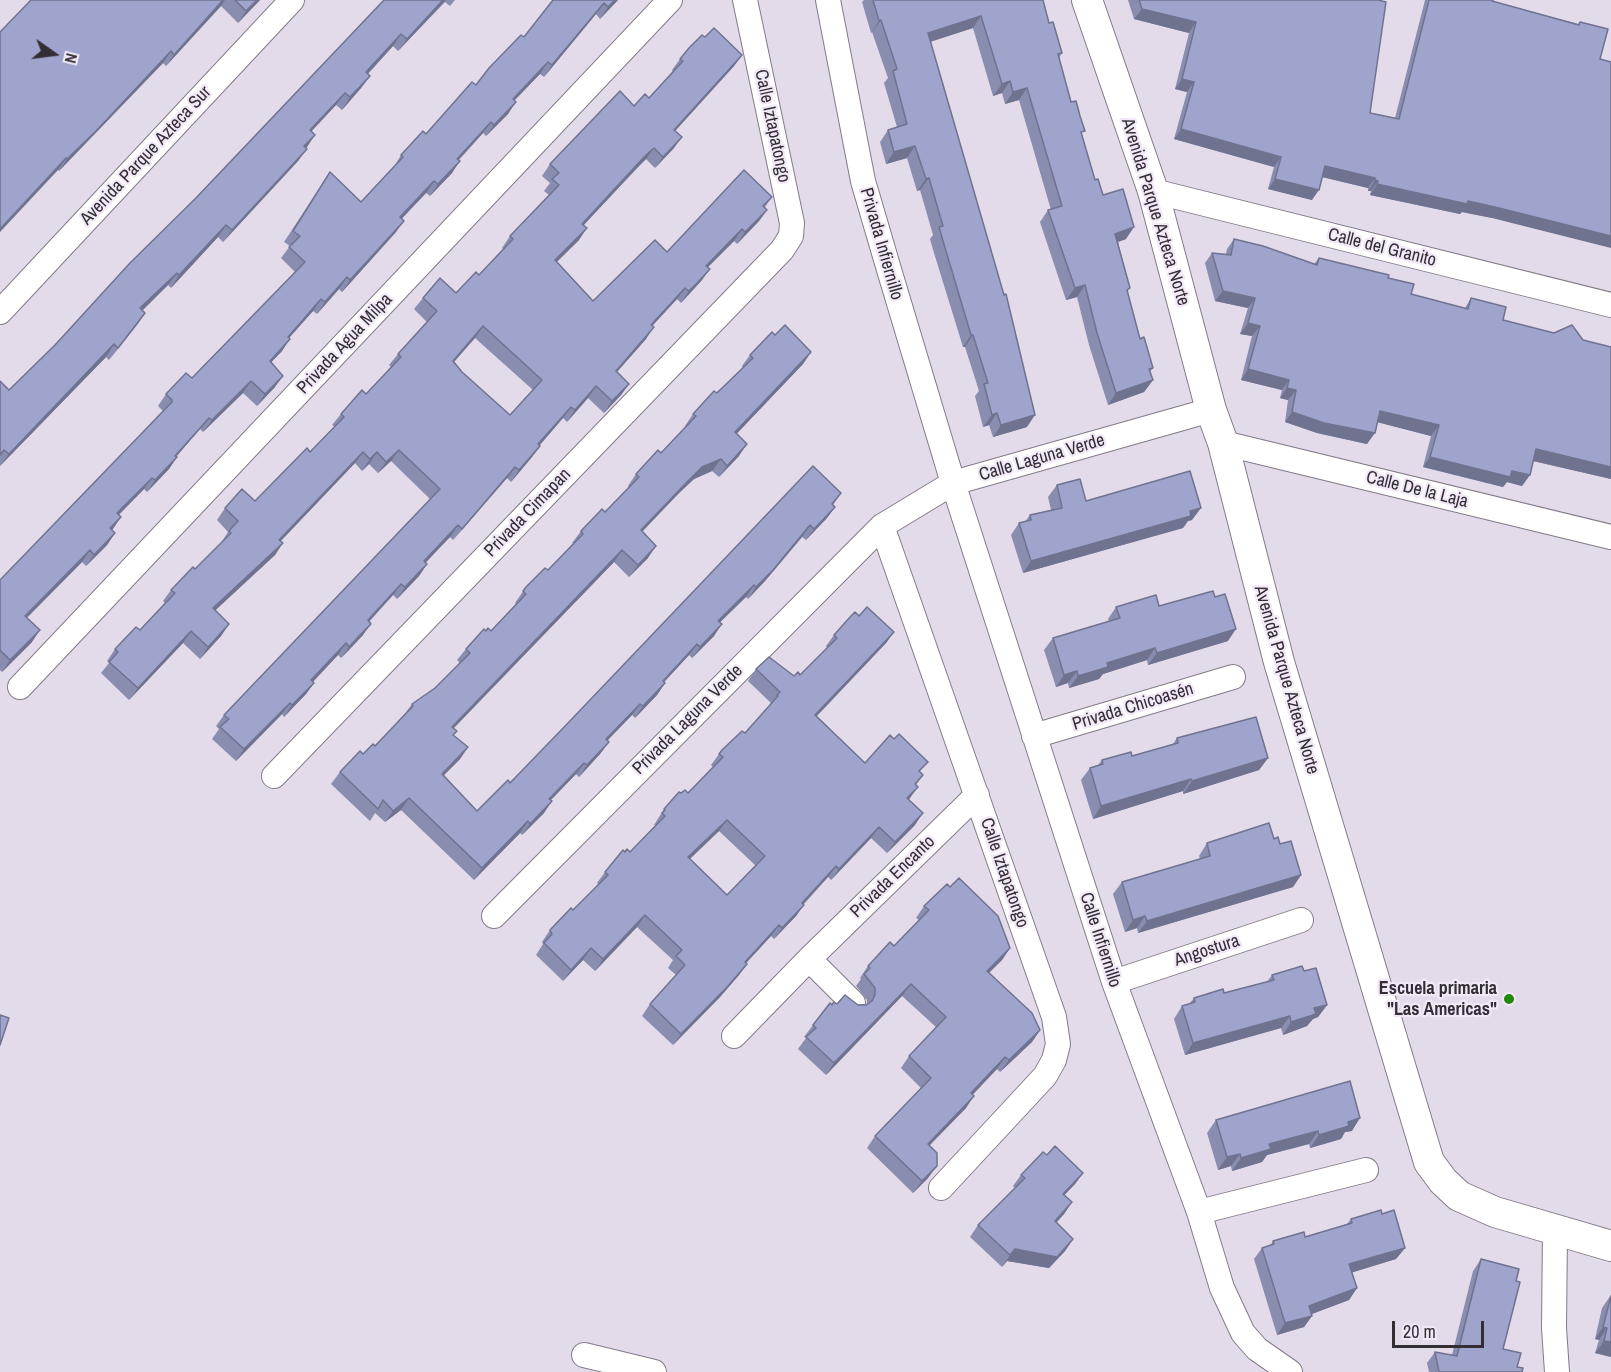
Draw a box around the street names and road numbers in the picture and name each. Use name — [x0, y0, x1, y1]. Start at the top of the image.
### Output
street label: Calle Iztapatongo — [749, 68, 795, 184]
street label: Avenida Parque Azteca Sur — [76, 82, 216, 230]
street label: Avenida Parque Azteca Norte — [1116, 116, 1194, 308]
street label: Privada Infiernillo — [855, 185, 907, 303]
street label: Calle del Granito — [1326, 224, 1438, 272]
street label: Privada Agua Milpa — [293, 289, 397, 399]
street label: Calle Laguna Verde — [977, 430, 1107, 486]
street label: Privada Cimapan — [480, 464, 576, 562]
street label: Calle De la Laja — [1364, 467, 1470, 513]
street label: Avenida Parque Azteca Norte — [1249, 583, 1323, 777]
street label: Privada Laguna Verde — [628, 660, 748, 780]
street label: Privada Chicoasén — [1070, 678, 1196, 736]
street label: Calle Iztapatongo — [975, 815, 1033, 931]
street label: Privada Encanto — [846, 831, 940, 923]
street label: Calle Infiernillo — [1075, 890, 1125, 990]
street label: Angostura — [1172, 930, 1242, 972]

